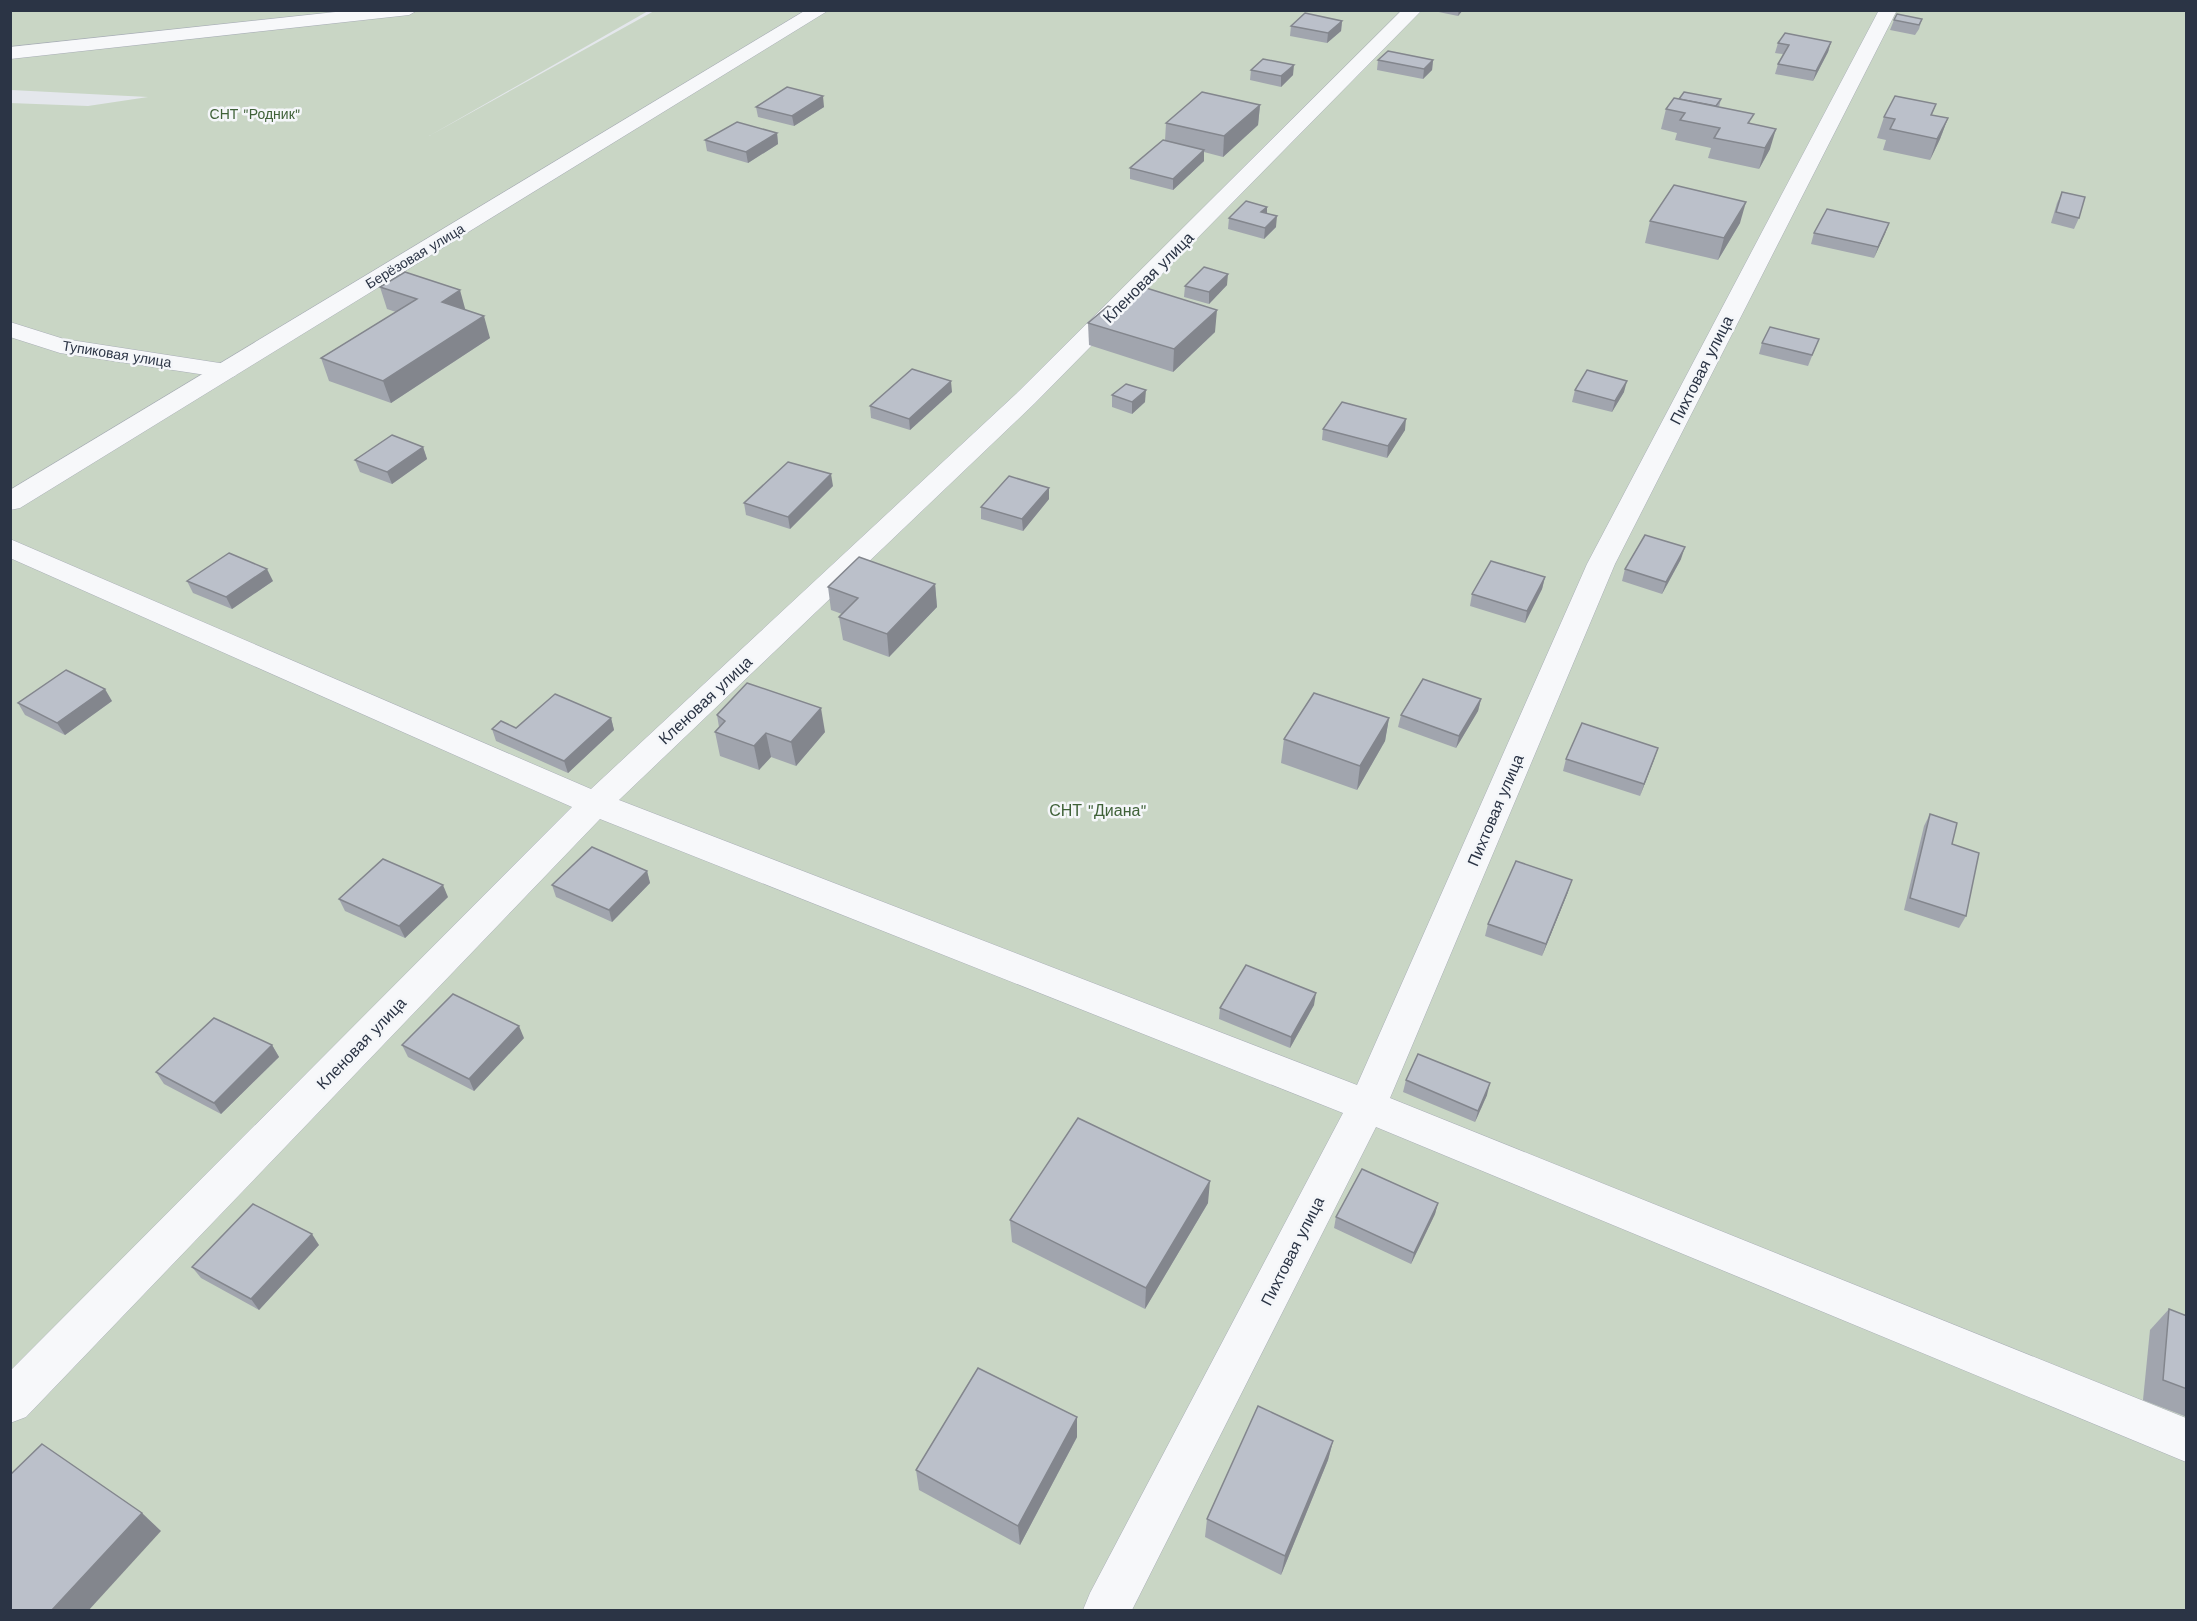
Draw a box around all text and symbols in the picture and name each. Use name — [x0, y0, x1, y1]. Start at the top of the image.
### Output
park label: СНТ "Родник" — [210, 106, 300, 122]
street label: Берёзовая улица — [363, 220, 468, 292]
street label: Кленовая улица — [1099, 228, 1198, 327]
street label: Пихтовая улица — [1666, 313, 1737, 428]
street label: Тупиковая улица — [61, 337, 173, 371]
street label: Кленовая улица — [655, 652, 756, 748]
street label: Пихтовая улица — [1463, 751, 1528, 869]
park label: СНТ "Диана" — [1049, 801, 1147, 820]
street label: Кленовая улица — [313, 993, 410, 1093]
street label: Пихтовая улица — [1257, 1194, 1328, 1309]

